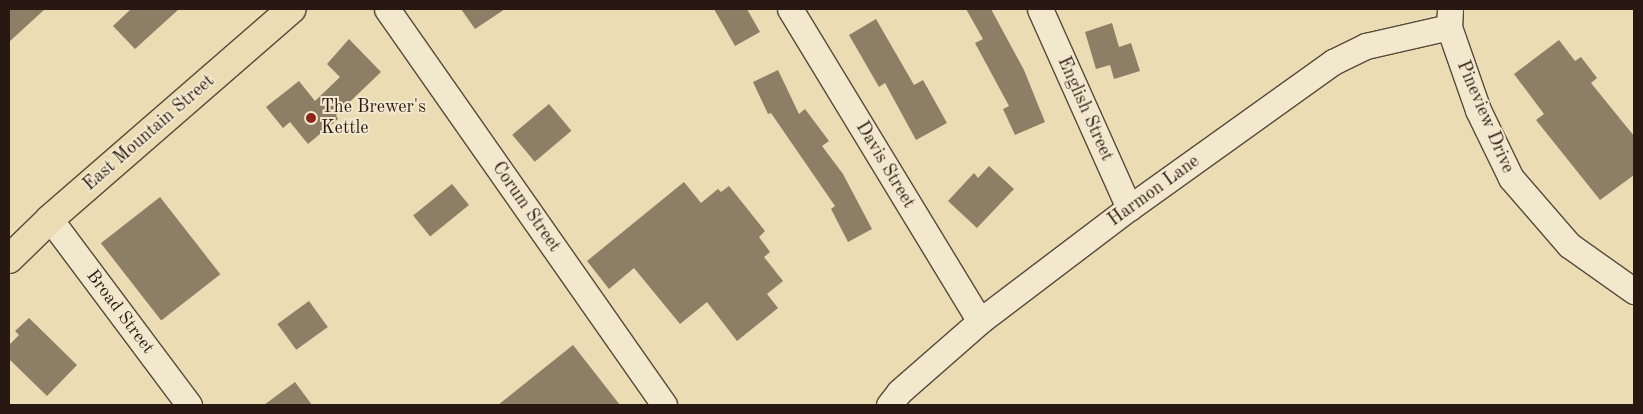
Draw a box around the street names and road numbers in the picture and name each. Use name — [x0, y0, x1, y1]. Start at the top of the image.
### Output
street label: English Street — [1052, 53, 1118, 165]
street label: Pineview Drive — [1452, 58, 1518, 176]
street label: East Mountain Street — [79, 70, 219, 196]
street label: Davis Street — [851, 118, 919, 212]
street label: Harmon Lane — [1104, 151, 1204, 231]
street label: Corum Street — [487, 158, 565, 256]
street label: Broad Street — [81, 266, 159, 358]

